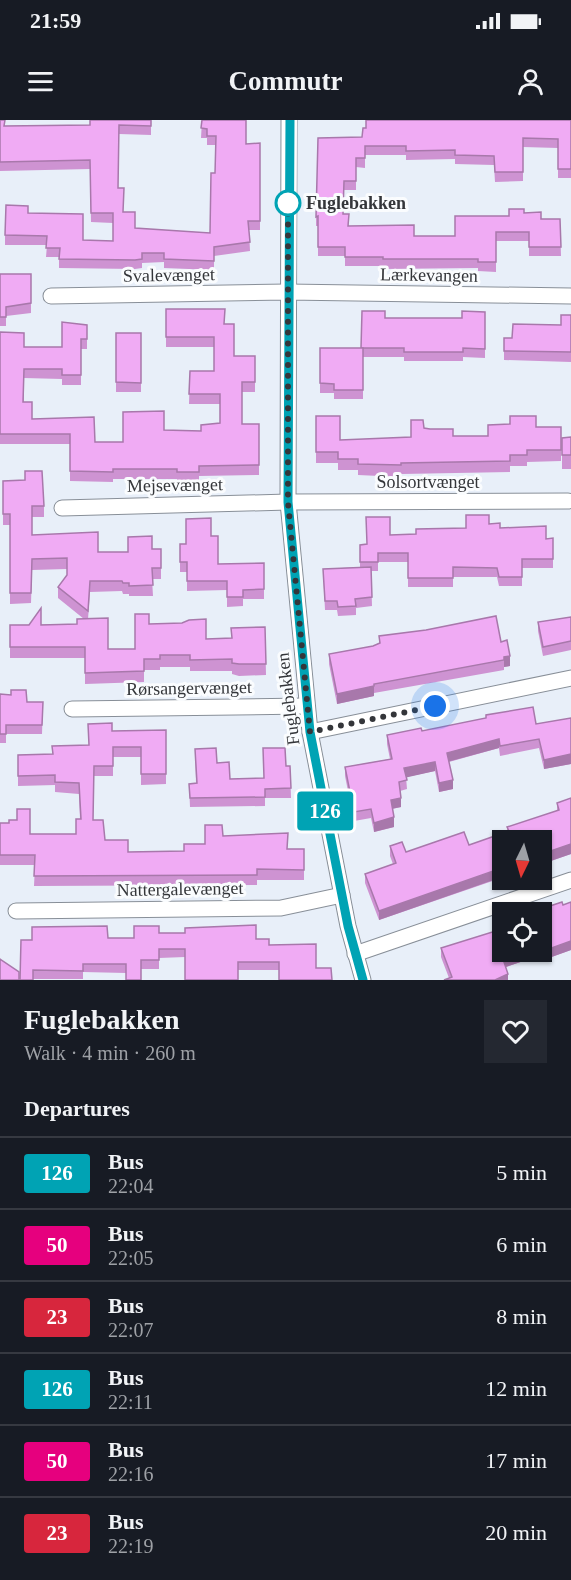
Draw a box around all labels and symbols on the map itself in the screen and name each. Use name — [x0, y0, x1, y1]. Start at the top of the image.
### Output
marker: Fuglebakken — [275, 190, 301, 216]
place label: Fuglebakken — [306, 193, 406, 213]
street label: Svalevænget — [123, 264, 215, 286]
street label: Lærkevangen — [380, 264, 478, 286]
street label: Solsortvænget — [376, 472, 480, 492]
street label: Mejsevænget — [127, 474, 223, 496]
street label: Fuglebakken — [272, 652, 304, 746]
street label: Rørsangervænget — [126, 677, 252, 699]
your location — [420, 691, 450, 721]
line badge: 126 — [290, 792, 360, 830]
north arrow — [492, 830, 552, 890]
street label: Nattergalevænget — [117, 878, 243, 900]

